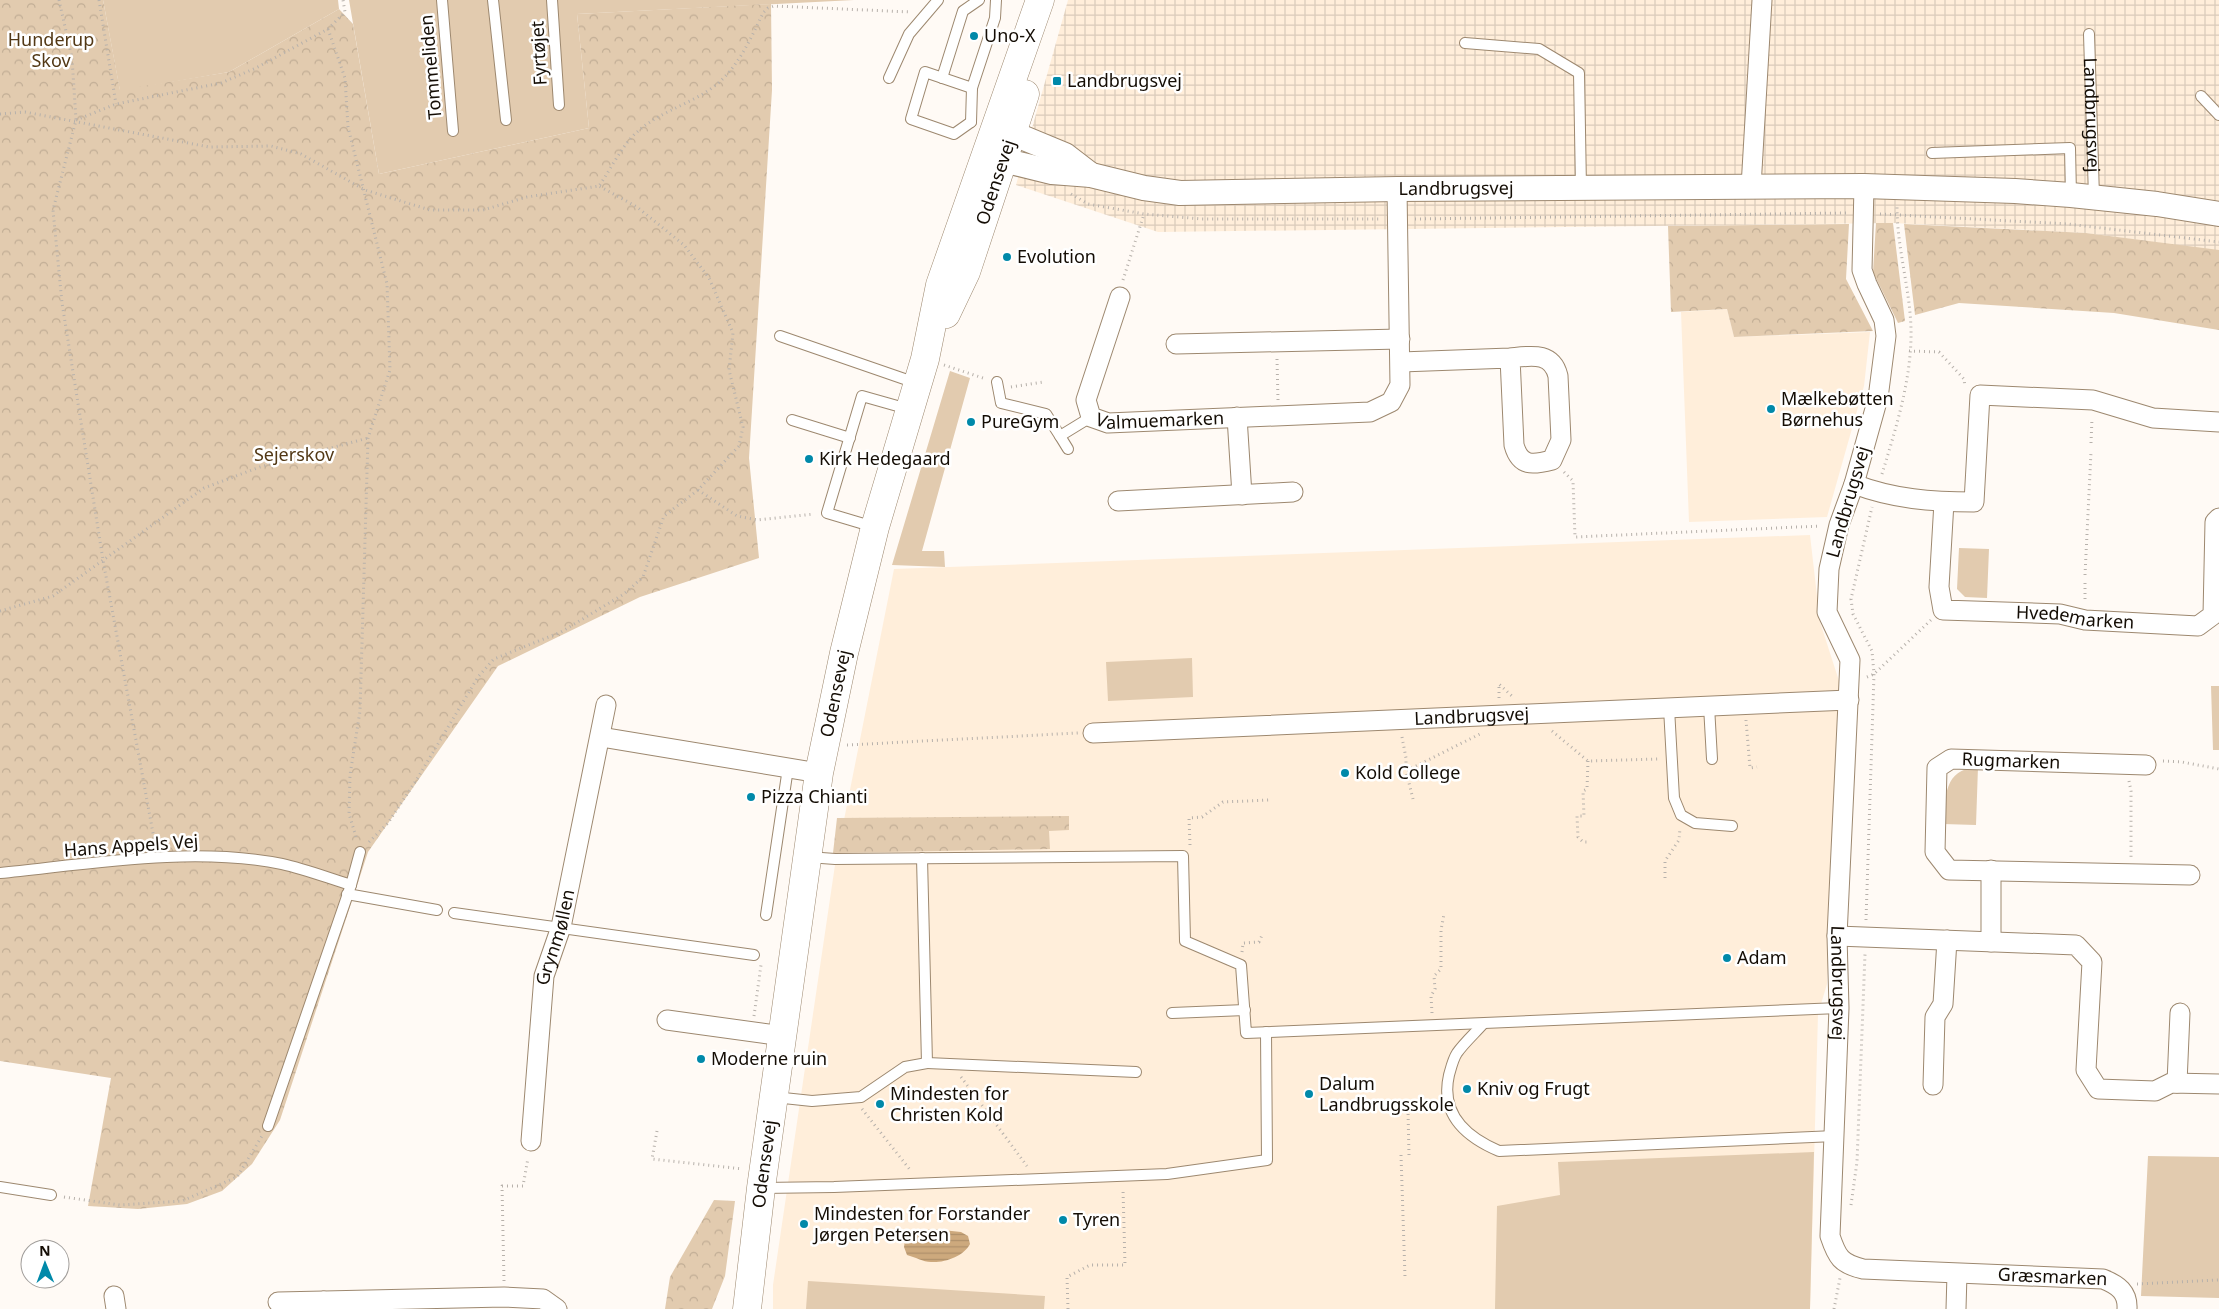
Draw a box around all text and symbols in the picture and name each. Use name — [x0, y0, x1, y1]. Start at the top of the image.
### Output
street label: Tommeliden — [413, 14, 447, 120]
street label: Fyrtøjet — [524, 20, 552, 86]
place label: Uno-X — [984, 23, 1036, 47]
park label: Hunderup Skov — [8, 27, 94, 72]
marker: Uno-X — [968, 30, 980, 42]
street label: Landbrugsvej — [2079, 57, 2106, 173]
place label: Landbrugsvej — [1067, 68, 1182, 92]
marker: Landbrugsvej — [1051, 75, 1063, 87]
street label: Odensevej — [969, 136, 1020, 228]
street label: Landbrugsvej — [1398, 175, 1514, 200]
place label: Evolution — [1017, 244, 1096, 268]
marker: Evolution — [1001, 251, 1013, 263]
place label: Mælkebøtten Børnehus — [1781, 386, 1894, 431]
marker: Mælkebøtten Børnehus — [1765, 403, 1777, 415]
street label: Valmuemarken — [1093, 405, 1224, 434]
place label: PureGym — [981, 409, 1059, 433]
marker: PureGym — [965, 416, 977, 428]
park label: Sejerskov — [254, 442, 335, 466]
street label: Landbrugsvej — [1820, 443, 1874, 560]
place label: Kirk Hedegaard — [819, 446, 951, 470]
marker: Kirk Hedegaard — [803, 453, 815, 465]
street label: Hvedemarken — [2015, 599, 2135, 634]
street label: Odensevej — [814, 647, 855, 739]
street label: Landbrugsvej — [1414, 701, 1530, 730]
street label: Rugmarken — [1961, 746, 2061, 774]
place label: Kold College — [1355, 760, 1460, 784]
marker: Kold College — [1339, 767, 1351, 779]
place label: Pizza Chianti — [761, 784, 868, 808]
marker: Pizza Chianti — [745, 791, 757, 803]
street label: Hans Appels Vej — [63, 828, 199, 862]
street label: Grynmøllen — [530, 887, 579, 986]
street label: Landbrugsvej — [1826, 925, 1852, 1041]
place label: Adam — [1737, 945, 1787, 969]
marker: Adam — [1721, 952, 1733, 964]
place label: Moderne ruin — [711, 1046, 827, 1070]
marker: Moderne ruin — [695, 1053, 707, 1065]
place label: Dalum Landbrugsskole — [1319, 1071, 1454, 1116]
place label: Kniv og Frugt — [1477, 1076, 1590, 1100]
place label: Mindesten for Christen Kold — [890, 1081, 1009, 1126]
marker: Kniv og Frugt — [1461, 1083, 1473, 1095]
marker: Dalum Landbrugsskole — [1303, 1088, 1315, 1100]
marker: Mindesten for Christen Kold — [874, 1098, 886, 1110]
street label: Odensevej — [746, 1118, 781, 1209]
place label: Mindesten for Forstander Jørgen Petersen — [812, 1201, 1031, 1246]
place label: Tyren — [1073, 1207, 1120, 1231]
marker: Tyren — [1057, 1214, 1069, 1226]
marker: Mindesten for Forstander Jørgen Petersen — [798, 1218, 810, 1230]
north arrow — [20, 1239, 70, 1289]
text: N — [39, 1241, 51, 1260]
street label: Græsmarken — [1997, 1262, 2108, 1290]

